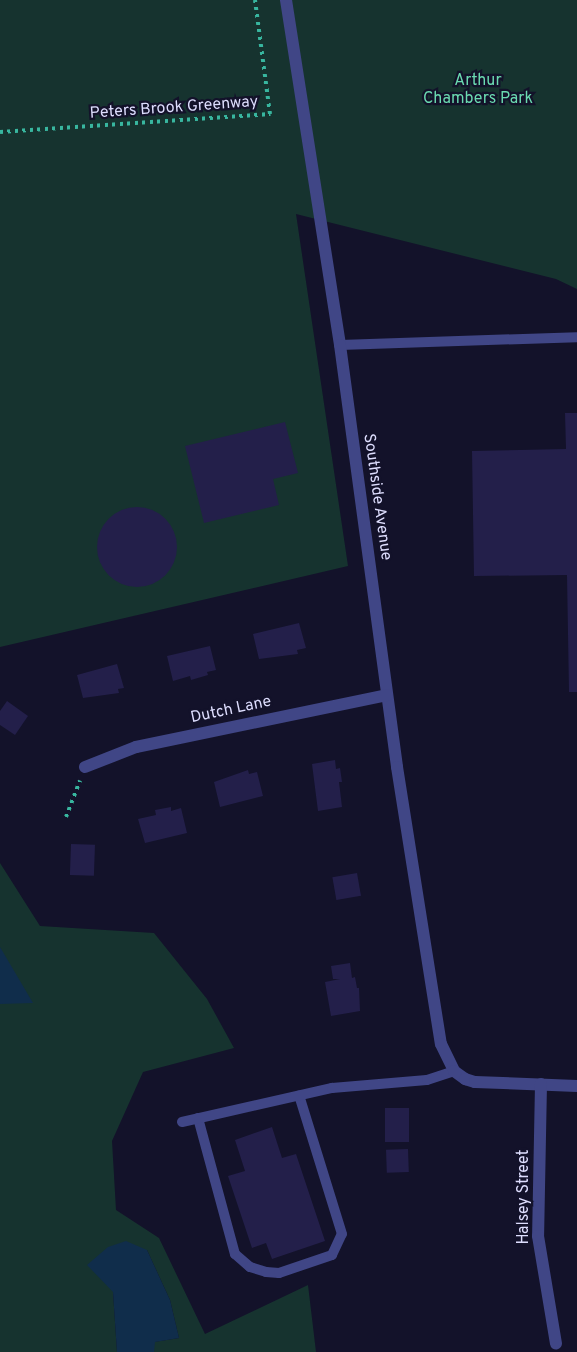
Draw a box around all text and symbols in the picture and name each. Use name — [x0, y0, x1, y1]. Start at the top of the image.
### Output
park label: Arthur Chambers Park — [423, 71, 533, 109]
street label: Peters Brook Greenway — [89, 93, 259, 123]
street label: Southside Avenue — [359, 432, 395, 562]
street label: Dutch Lane — [189, 692, 273, 728]
street label: Halsey Street — [514, 1149, 534, 1245]

